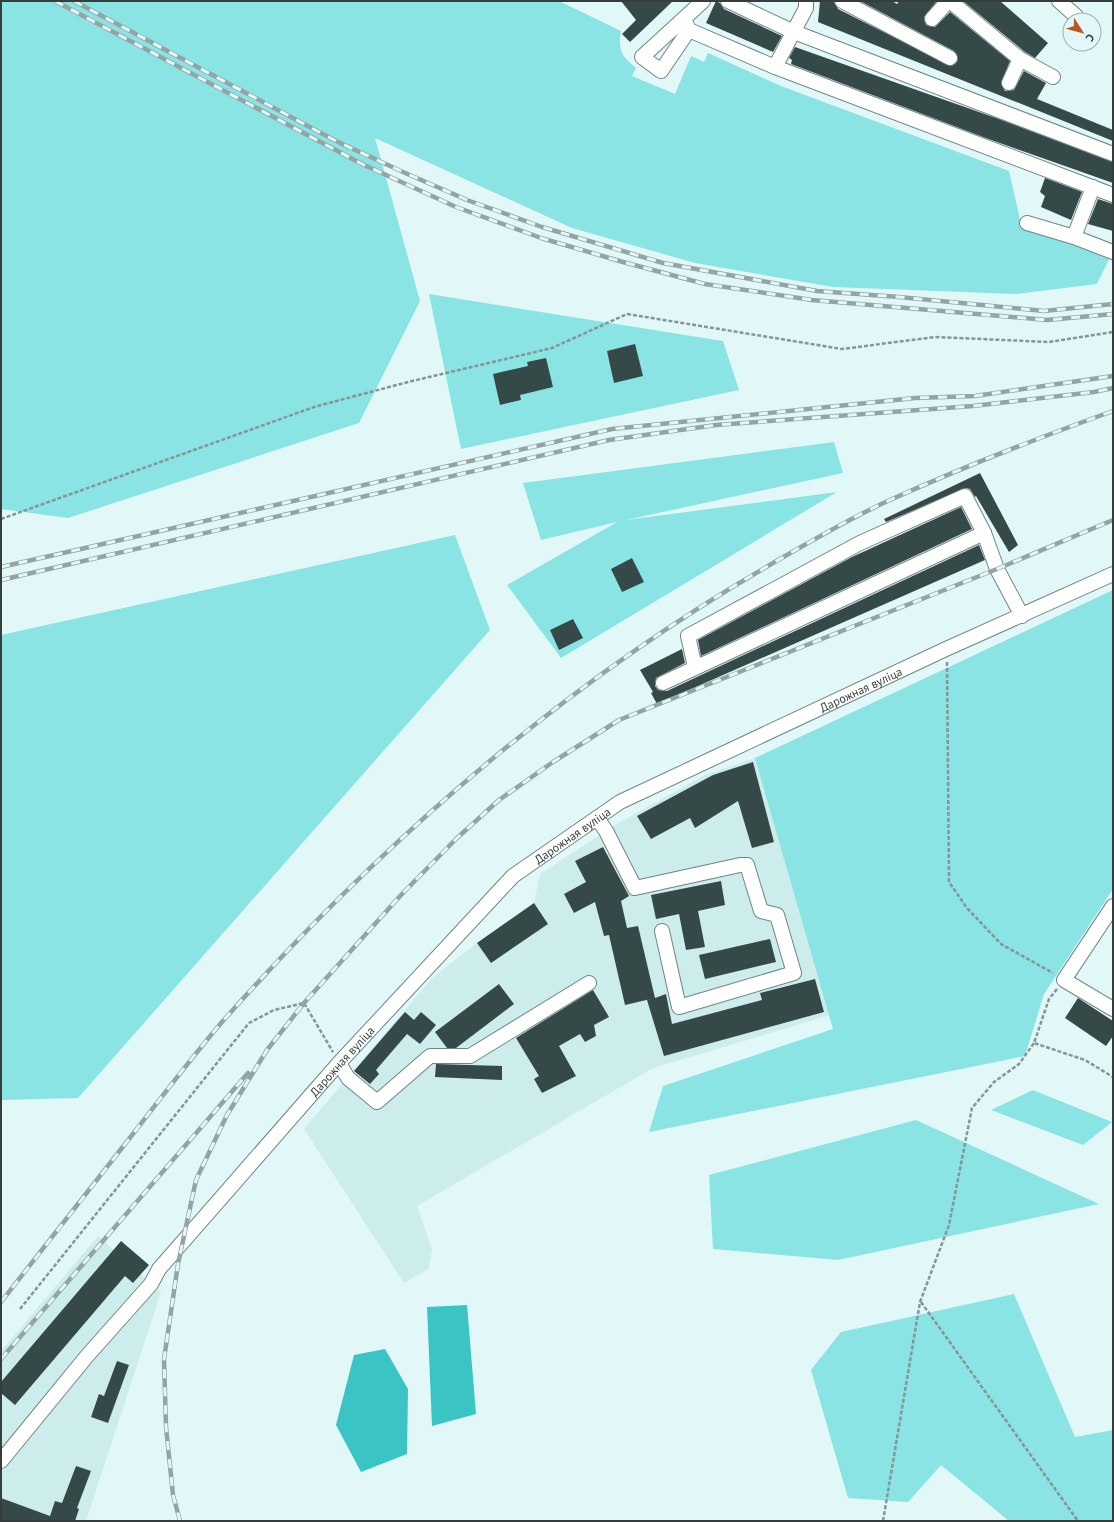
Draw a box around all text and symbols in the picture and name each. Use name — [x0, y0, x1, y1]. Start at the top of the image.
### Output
north arrow — [1062, 12, 1102, 52]
text: С — [1083, 31, 1098, 44]
street label: Дарожная вуліца — [817, 663, 904, 715]
street label: Дарожная вуліца — [531, 803, 613, 867]
street label: Дарожная вуліца — [306, 1023, 377, 1099]

